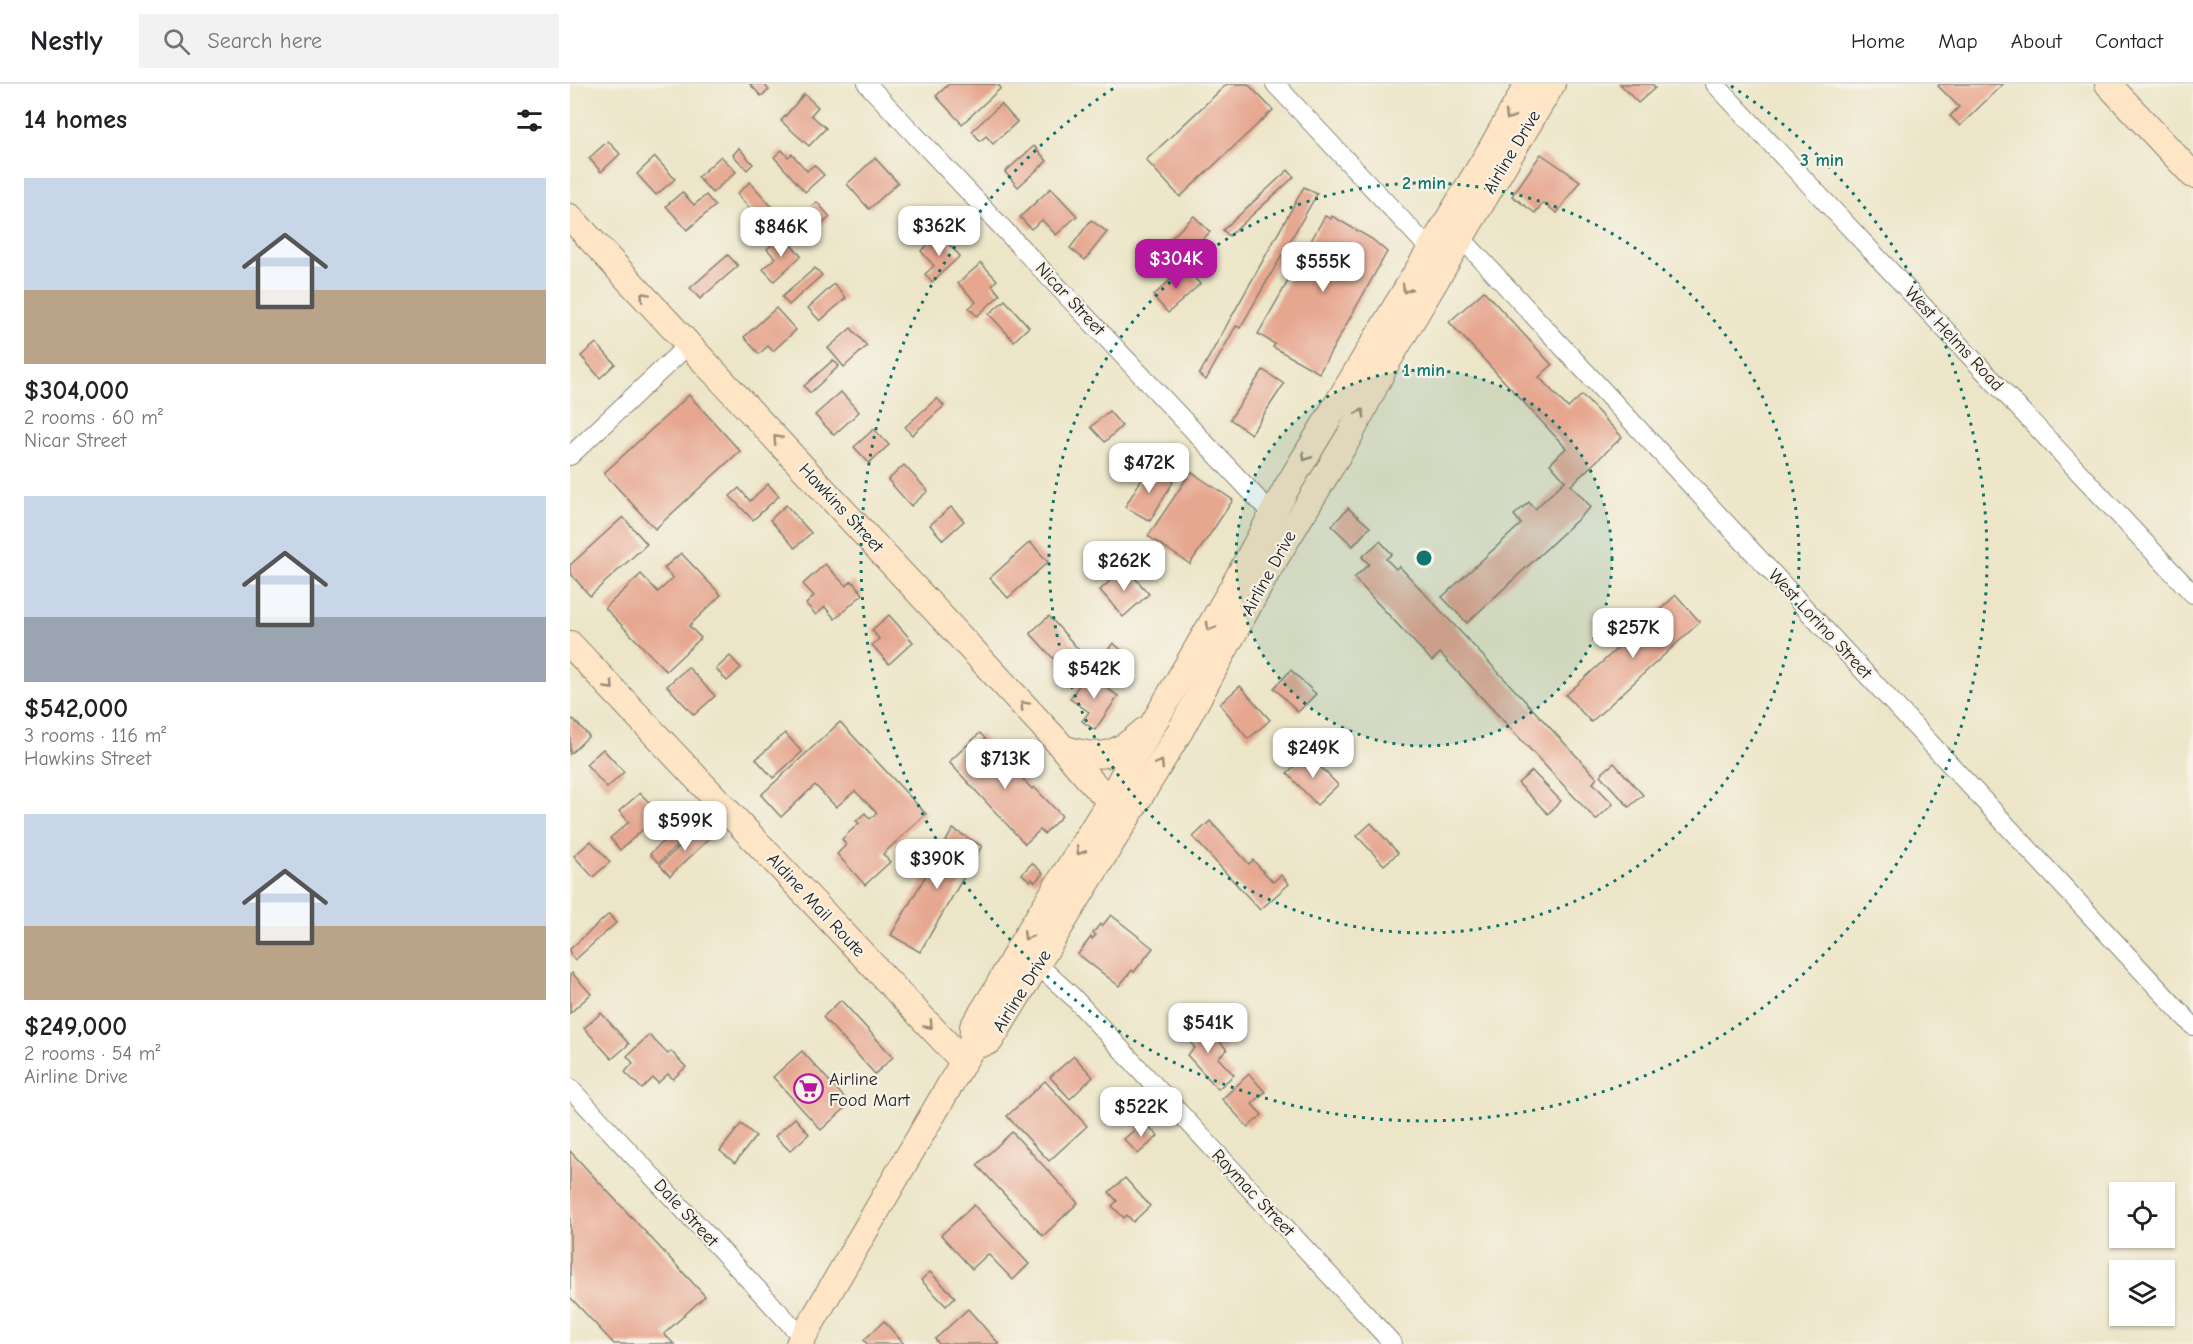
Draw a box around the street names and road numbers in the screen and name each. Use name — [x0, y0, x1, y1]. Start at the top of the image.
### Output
street label: Airline Drive — [1479, 107, 1545, 197]
street label: Nicar Street — [1031, 258, 1110, 340]
street label: West Helms Road — [1900, 282, 2008, 396]
street label: Hawkins Street — [794, 459, 888, 558]
street label: Airline Drive — [1237, 527, 1301, 619]
street label: West Lorino Street — [1764, 565, 1877, 684]
street label: Aldine Mail Route — [763, 849, 869, 961]
street label: Airline Drive — [988, 946, 1056, 1036]
street label: Raymac Street — [1207, 1145, 1299, 1242]
street label: Dale Street — [649, 1175, 723, 1252]

